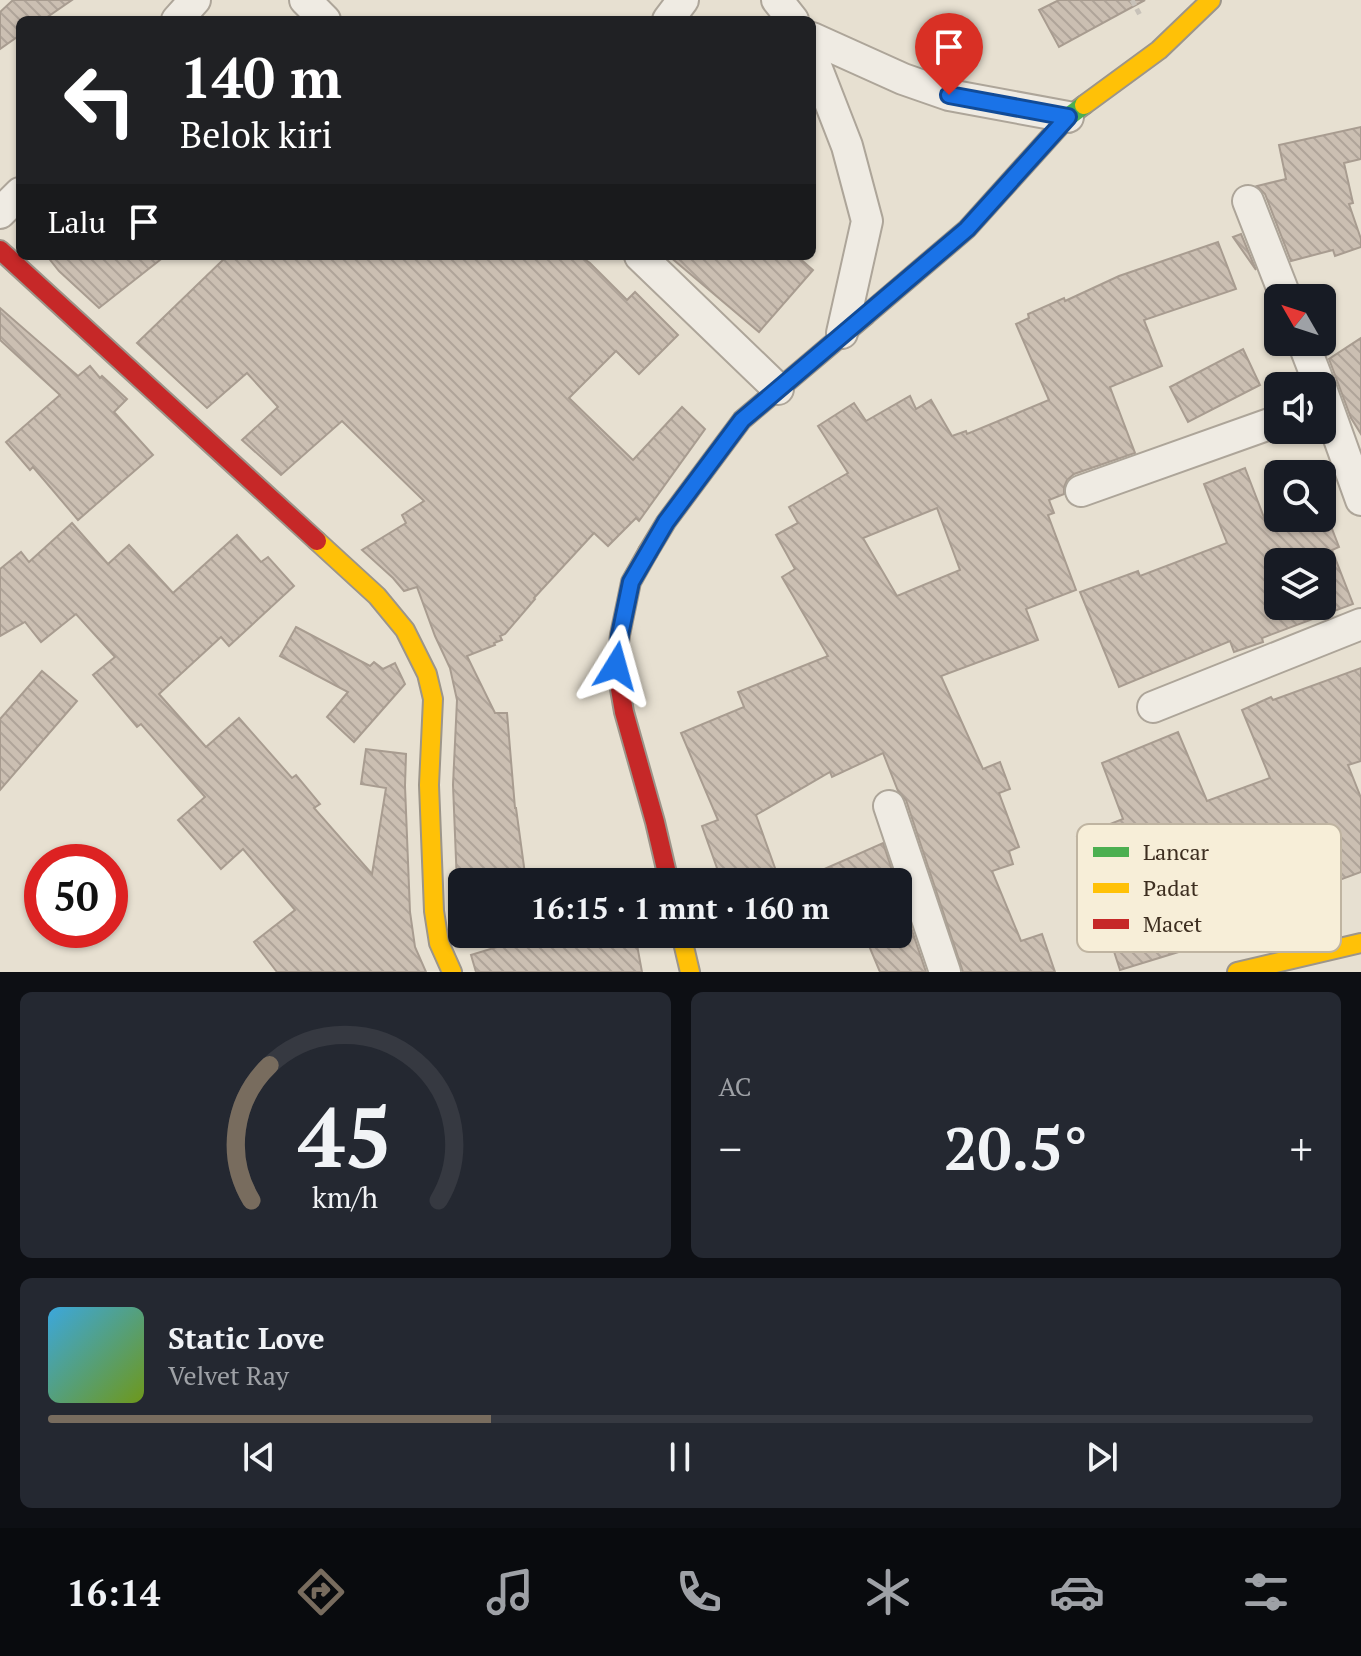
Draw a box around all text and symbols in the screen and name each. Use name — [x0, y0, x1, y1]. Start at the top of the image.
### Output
pin — [915, 13, 983, 95]
icon: arrive — [927, 25, 971, 69]
text: 140 m — [180, 40, 342, 114]
icon: left — [48, 48, 152, 152]
text: Belok kiri — [180, 111, 332, 158]
icon: arrive — [122, 200, 166, 244]
text: Lalu — [48, 202, 106, 242]
north arrow — [1264, 284, 1336, 356]
map controls — [1264, 284, 1336, 620]
button: sound — [1264, 372, 1336, 444]
button: search — [1264, 460, 1336, 532]
button: layers — [1264, 548, 1336, 620]
position arrow — [574, 624, 658, 708]
legend — [1077, 824, 1341, 952]
text: Lancar — [1143, 837, 1210, 866]
speed limit sign: 50 — [24, 844, 128, 948]
text: Padat — [1143, 873, 1199, 902]
text: 16:15 · 1 mnt · 160 m — [531, 888, 829, 928]
text: Macet — [1143, 909, 1202, 938]
text: AC — [719, 1069, 752, 1103]
text: 45 — [298, 1081, 392, 1191]
text: 20.5° — [944, 1108, 1088, 1187]
text: − — [719, 1119, 742, 1178]
text: + — [1290, 1119, 1313, 1178]
text: km/h — [312, 1178, 378, 1216]
text: Static Love — [168, 1318, 325, 1358]
text: Velvet Ray — [168, 1358, 289, 1392]
icon: previous — [237, 1435, 281, 1479]
icon: pause — [658, 1435, 702, 1479]
icon: next — [1080, 1435, 1124, 1479]
icon: directions — [293, 1564, 349, 1620]
icon: music — [482, 1564, 538, 1620]
icon: phone — [671, 1564, 727, 1620]
icon: climate — [860, 1564, 916, 1620]
icon: car — [1049, 1564, 1105, 1620]
icon: filters — [1238, 1564, 1294, 1620]
text: 16:14 — [67, 1569, 160, 1616]

